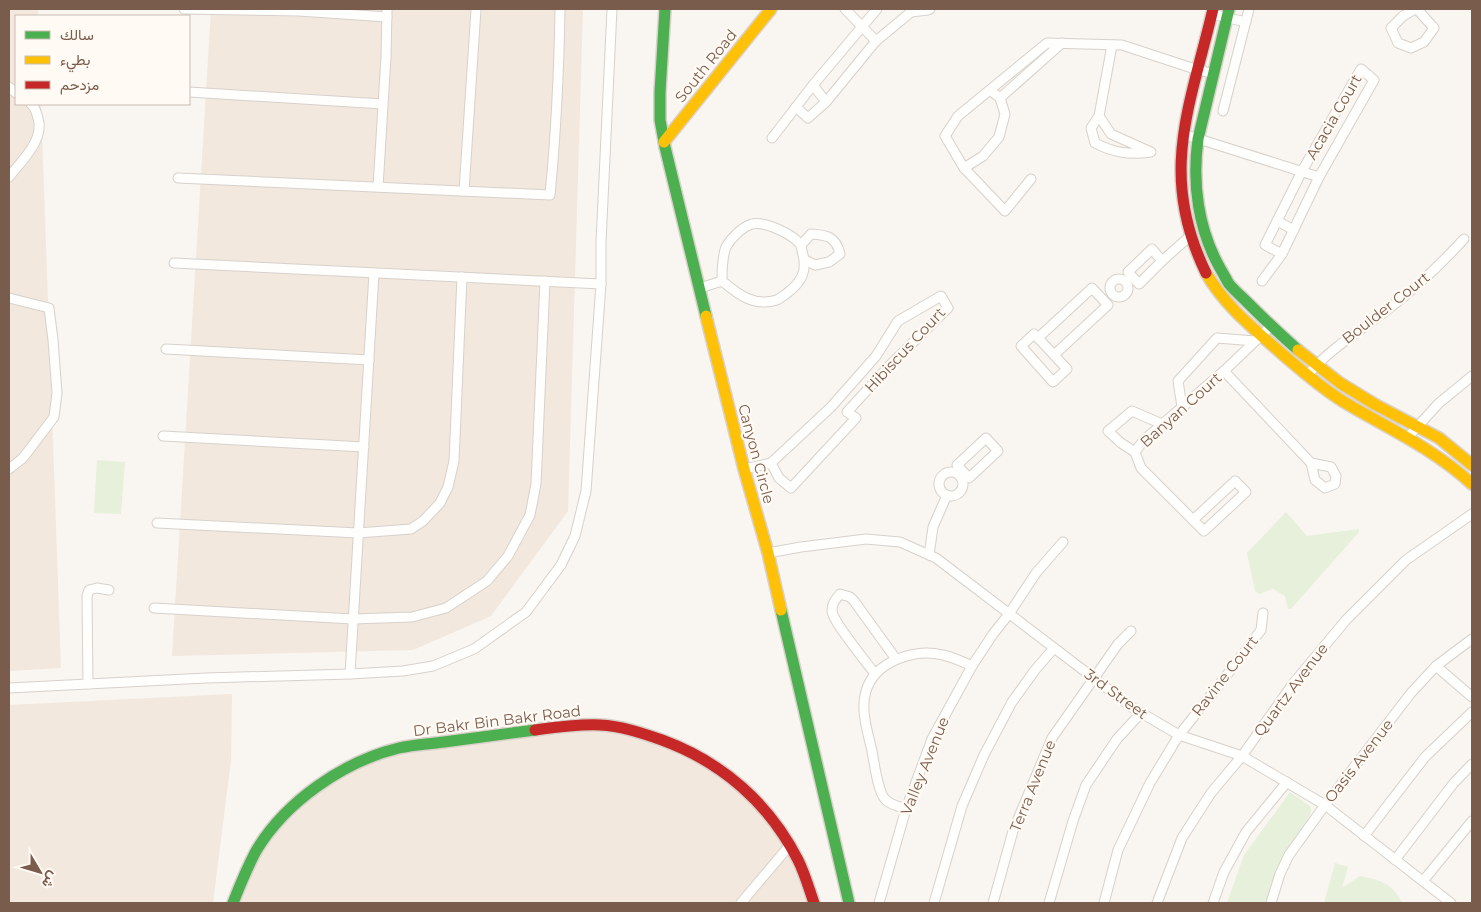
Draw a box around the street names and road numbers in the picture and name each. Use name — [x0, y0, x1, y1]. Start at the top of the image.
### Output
street label: South Road — [671, 25, 741, 106]
street label: Acacia Court — [1302, 71, 1366, 163]
street label: Boulder Court — [1338, 267, 1433, 348]
street label: Hibiscus Court — [860, 303, 949, 396]
street label: Banyan Court — [1136, 368, 1225, 451]
street label: Canyon Circle — [734, 402, 779, 506]
street label: Ravine Court — [1187, 632, 1262, 720]
street label: Quartz Avenue — [1249, 639, 1332, 740]
street label: 3rd Street — [1081, 664, 1152, 723]
street label: Dr Bakr Bin Bakr Road — [412, 701, 582, 740]
street label: Valley Avenue — [896, 714, 953, 818]
street label: Oasis Avenue — [1320, 715, 1397, 806]
street label: Terra Avenue — [1005, 737, 1060, 835]

